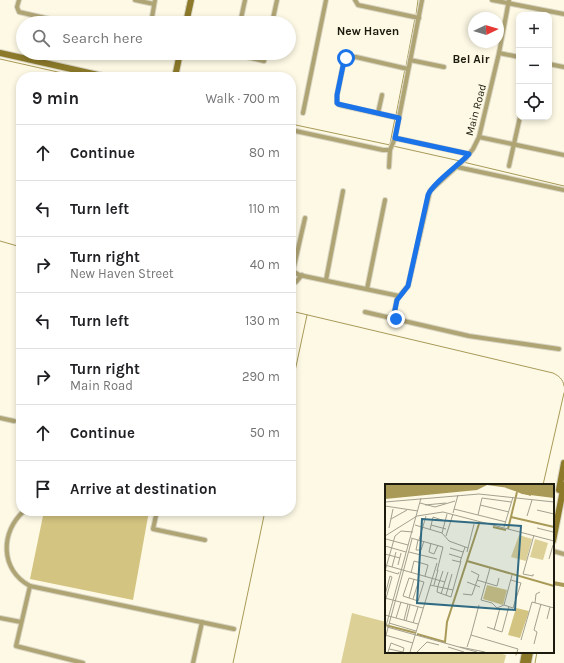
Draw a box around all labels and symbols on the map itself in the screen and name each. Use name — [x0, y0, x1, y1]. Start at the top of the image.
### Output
north arrow — [468, 12, 504, 48]
district label: New Haven — [337, 24, 399, 38]
route start — [337, 49, 355, 67]
district label: Bel Air — [453, 52, 490, 66]
street label: Main Road — [463, 83, 489, 137]
route end — [387, 310, 405, 328]
inset map — [385, 484, 554, 653]

